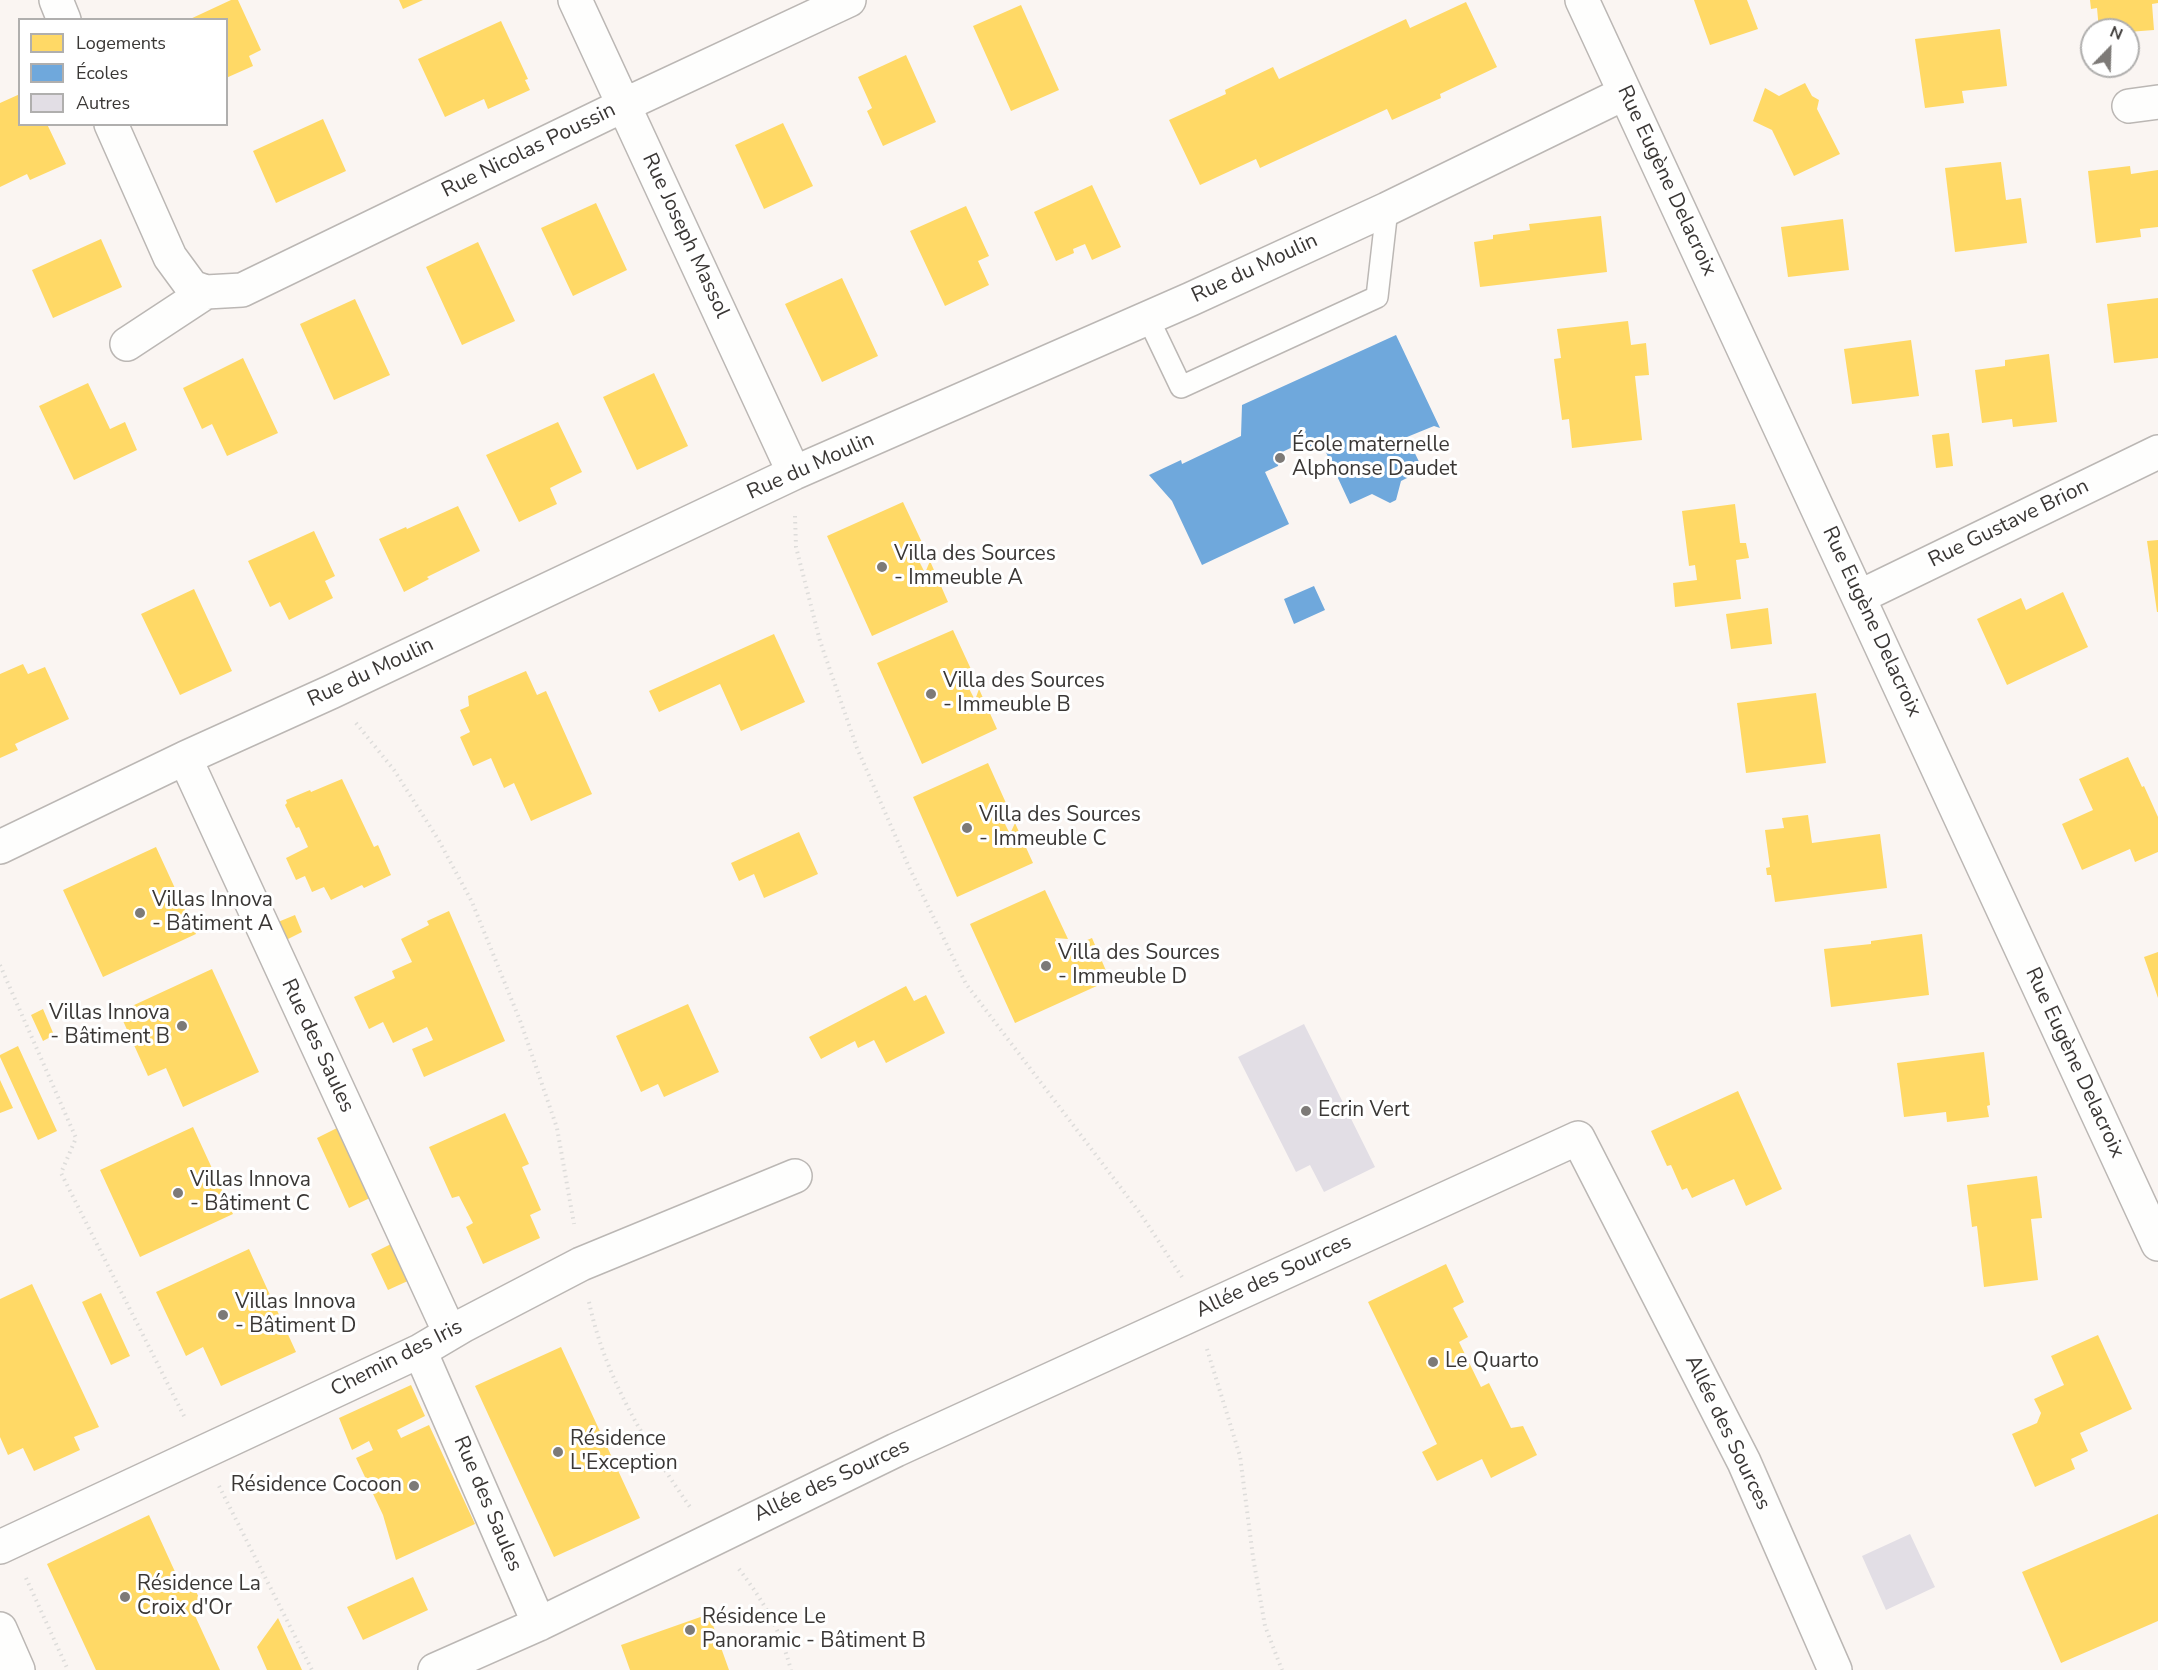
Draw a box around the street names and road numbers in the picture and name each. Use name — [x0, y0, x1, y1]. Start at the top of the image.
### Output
street label: Rue Eugène Delacroix — [1611, 82, 1721, 280]
street label: Rue Nicolas Poussin — [438, 98, 620, 204]
street label: Rue Joseph Massol — [636, 150, 734, 322]
street label: Rue du Moulin — [1188, 229, 1322, 309]
street label: Rue du Moulin — [744, 428, 878, 506]
street label: Rue Gustave Brion — [1925, 474, 2093, 574]
street label: Rue Eugène Delacroix — [1816, 523, 1926, 721]
street label: Rue du Moulin — [304, 633, 438, 713]
street label: Rue Eugène Delacroix — [2019, 964, 2129, 1162]
street label: Rue des Saules — [275, 975, 359, 1117]
street label: Allée des Sources — [1192, 1230, 1356, 1324]
street label: Chemin des Iris — [327, 1315, 467, 1403]
street label: Allée des Sources — [1679, 1352, 1775, 1514]
street label: Rue des Saules — [447, 1433, 527, 1575]
street label: Allée des Sources — [750, 1434, 914, 1528]

